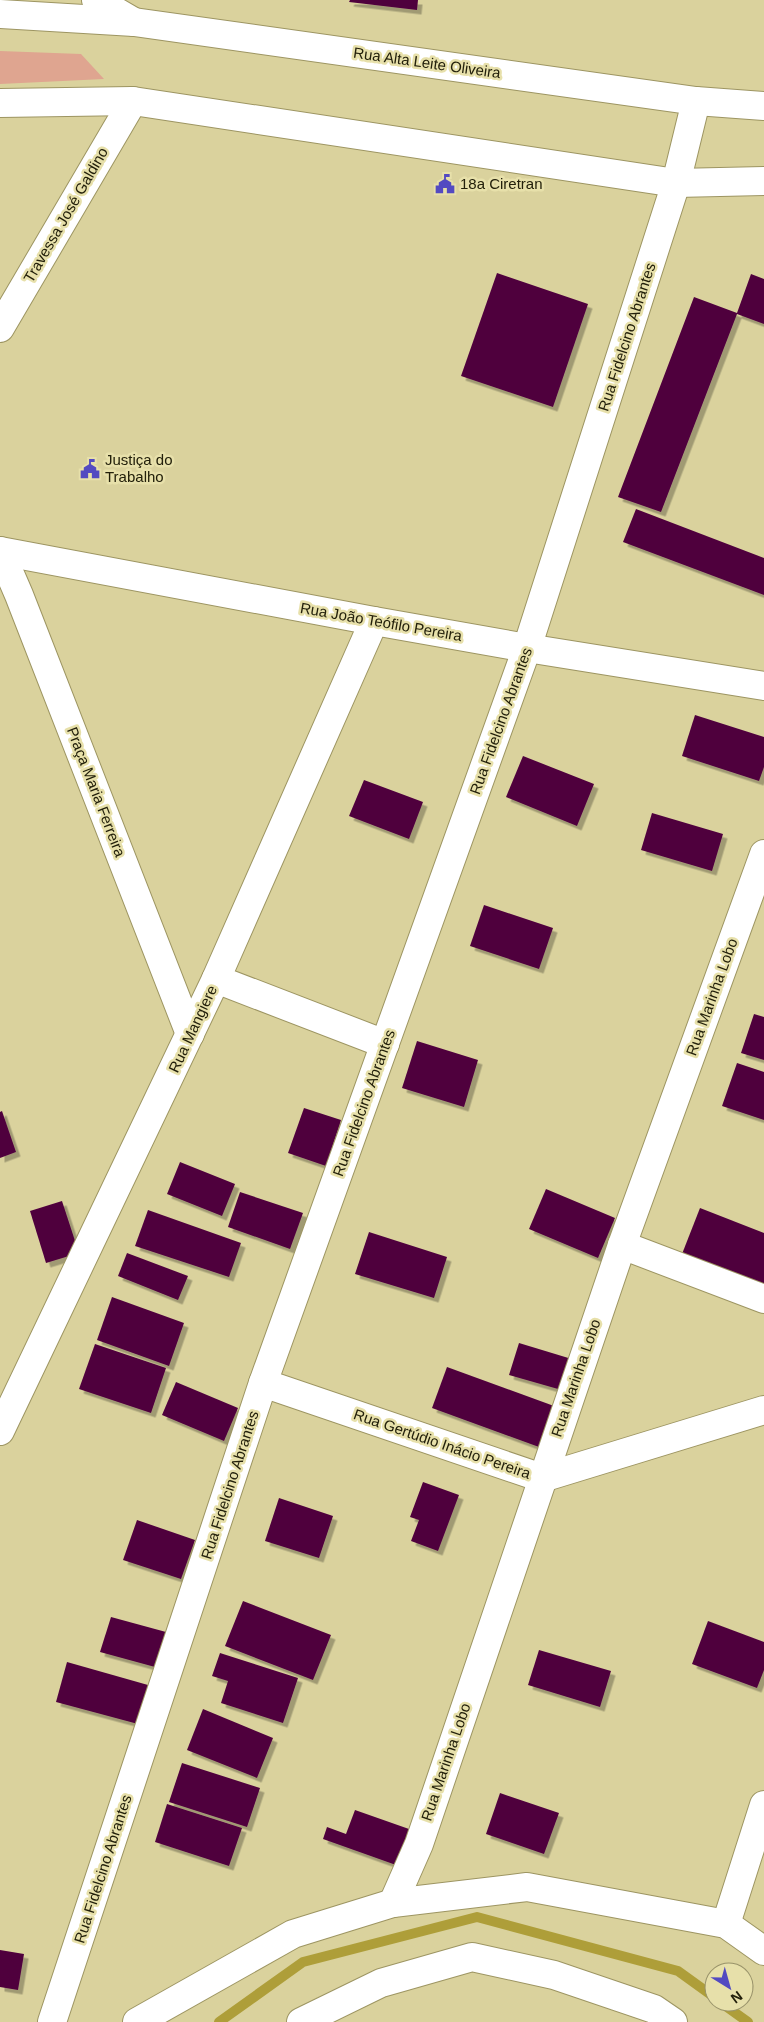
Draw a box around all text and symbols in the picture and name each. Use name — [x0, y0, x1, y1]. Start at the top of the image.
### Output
street label: Rua Alta Leite Oliveira — [352, 44, 502, 81]
street label: Travessa José Galdino — [20, 144, 111, 285]
public building icon: 18a Ciretran — [434, 173, 456, 195]
place label: 18a Ciretran — [460, 175, 543, 192]
street label: Rua Fidelcino Abrantes — [594, 260, 659, 413]
place label: Justiça do Trabalho — [105, 451, 173, 485]
public building icon: Justiça do Trabalho — [79, 458, 101, 480]
street label: Rua João Teófilo Pereira — [299, 599, 464, 644]
street label: Rua Fidelcino Abrantes — [466, 645, 535, 797]
street label: Praça Maria Ferreira — [64, 725, 129, 860]
street label: Rua Marinha Lobo — [682, 936, 741, 1058]
street label: Rua Mangiere — [165, 983, 220, 1075]
street label: Rua Fidelcino Abrantes — [329, 1027, 398, 1179]
street label: Rua Marinha Lobo — [547, 1317, 604, 1439]
street label: Rua Gertúdio Inácio Pereira — [351, 1405, 533, 1482]
street label: Rua Fidelcino Abrantes — [197, 1408, 262, 1561]
street label: Rua Marinha Lobo — [417, 1701, 474, 1823]
street label: Rua Fidelcino Abrantes — [70, 1792, 135, 1945]
north arrow — [704, 1962, 754, 2012]
text: N — [728, 1988, 746, 2007]

